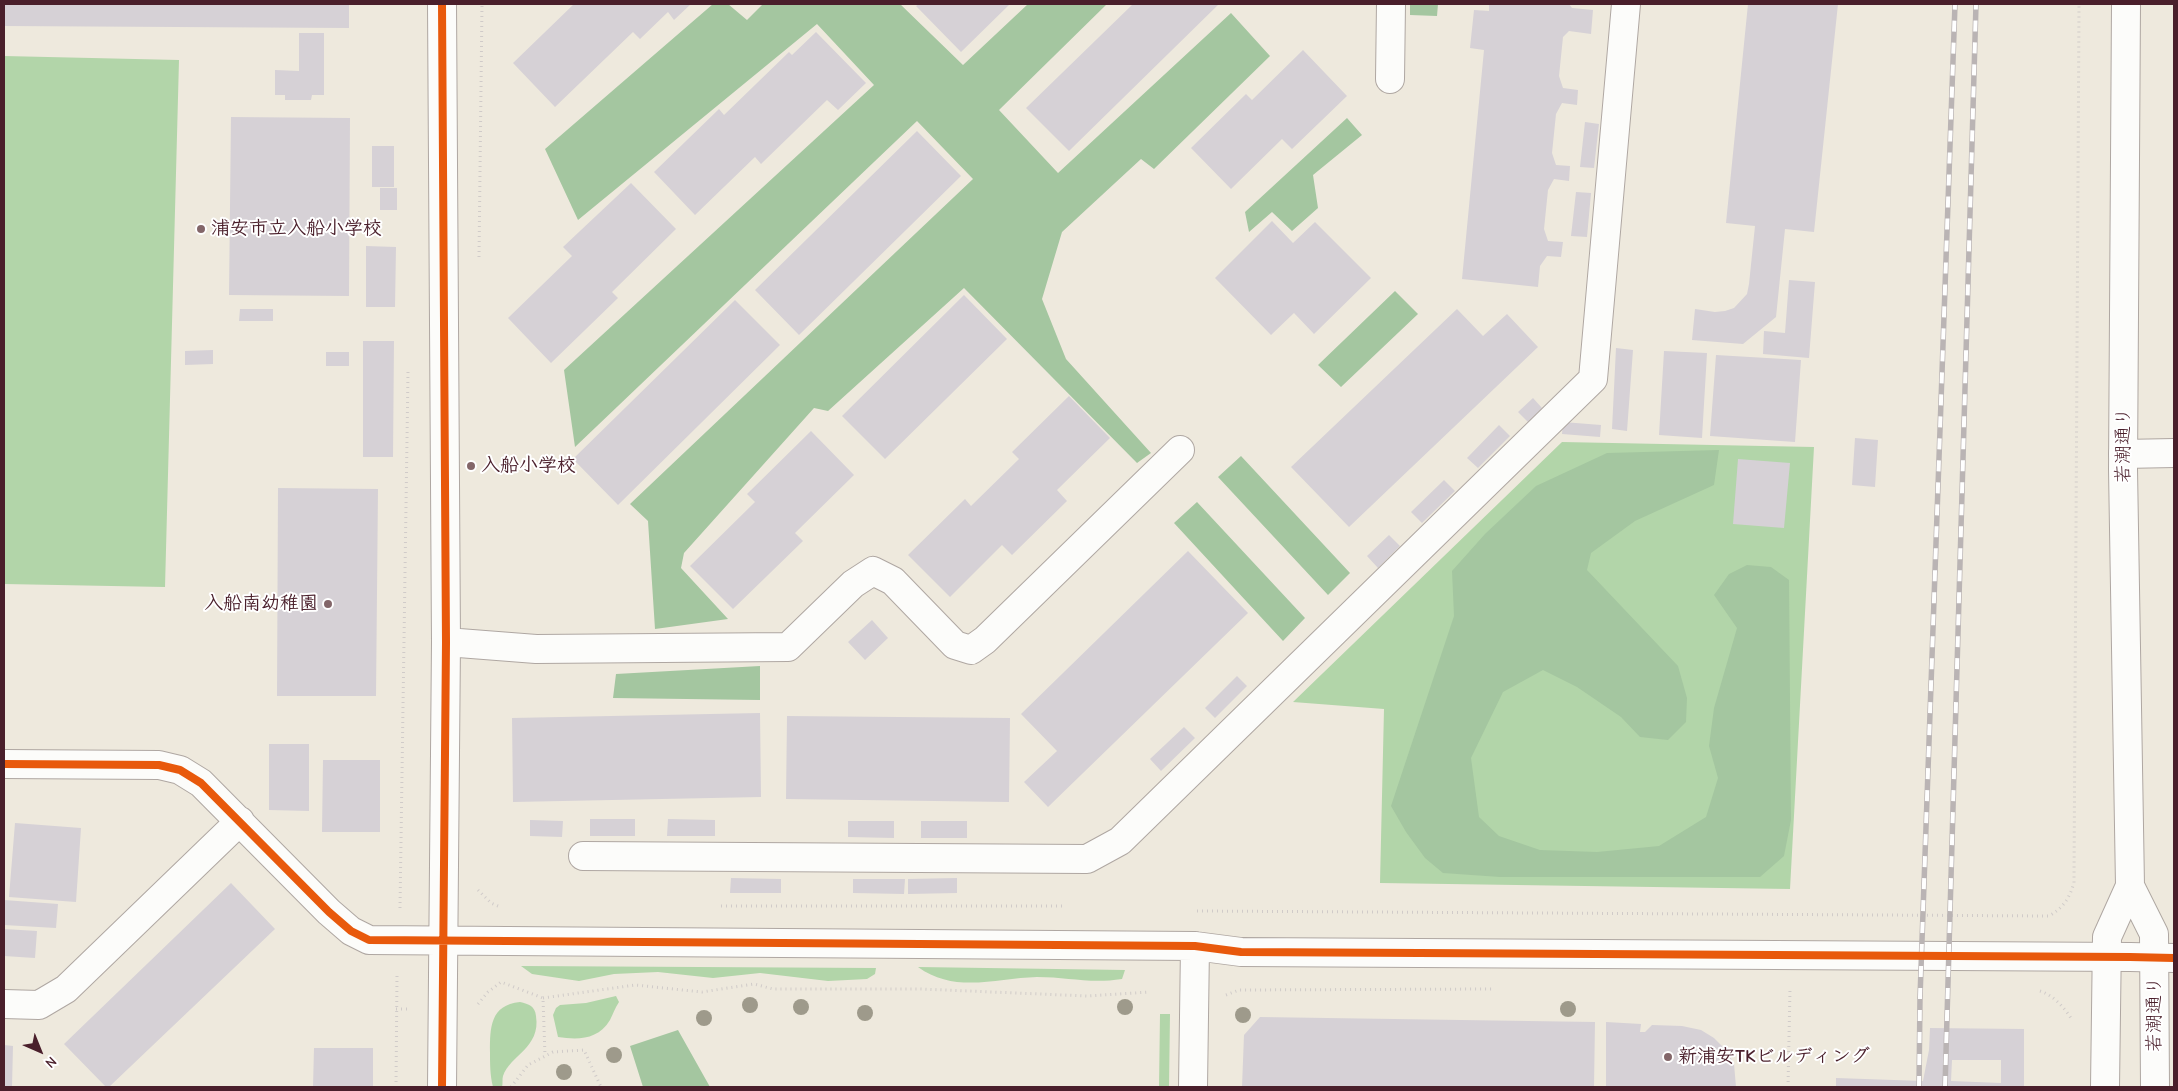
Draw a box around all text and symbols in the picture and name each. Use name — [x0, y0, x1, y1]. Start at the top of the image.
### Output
place label: 浦安市立入船小学校 — [211, 218, 382, 240]
marker: 浦安市立入船小学校 — [195, 223, 207, 235]
street label: 若潮通り — [2113, 407, 2135, 483]
place label: 入船小学校 — [481, 455, 576, 477]
marker: 入船小学校 — [465, 460, 477, 472]
place label: 入船南幼稚園 — [204, 593, 318, 615]
marker: 入船南幼稚園 — [322, 598, 334, 610]
street label: 若潮通り — [2144, 976, 2166, 1052]
north arrow — [15, 1026, 65, 1076]
place label: 新浦安TKビルディング — [1678, 1046, 1870, 1068]
marker: 新浦安TKビルディング — [1662, 1051, 1674, 1063]
text: N — [42, 1053, 60, 1071]

